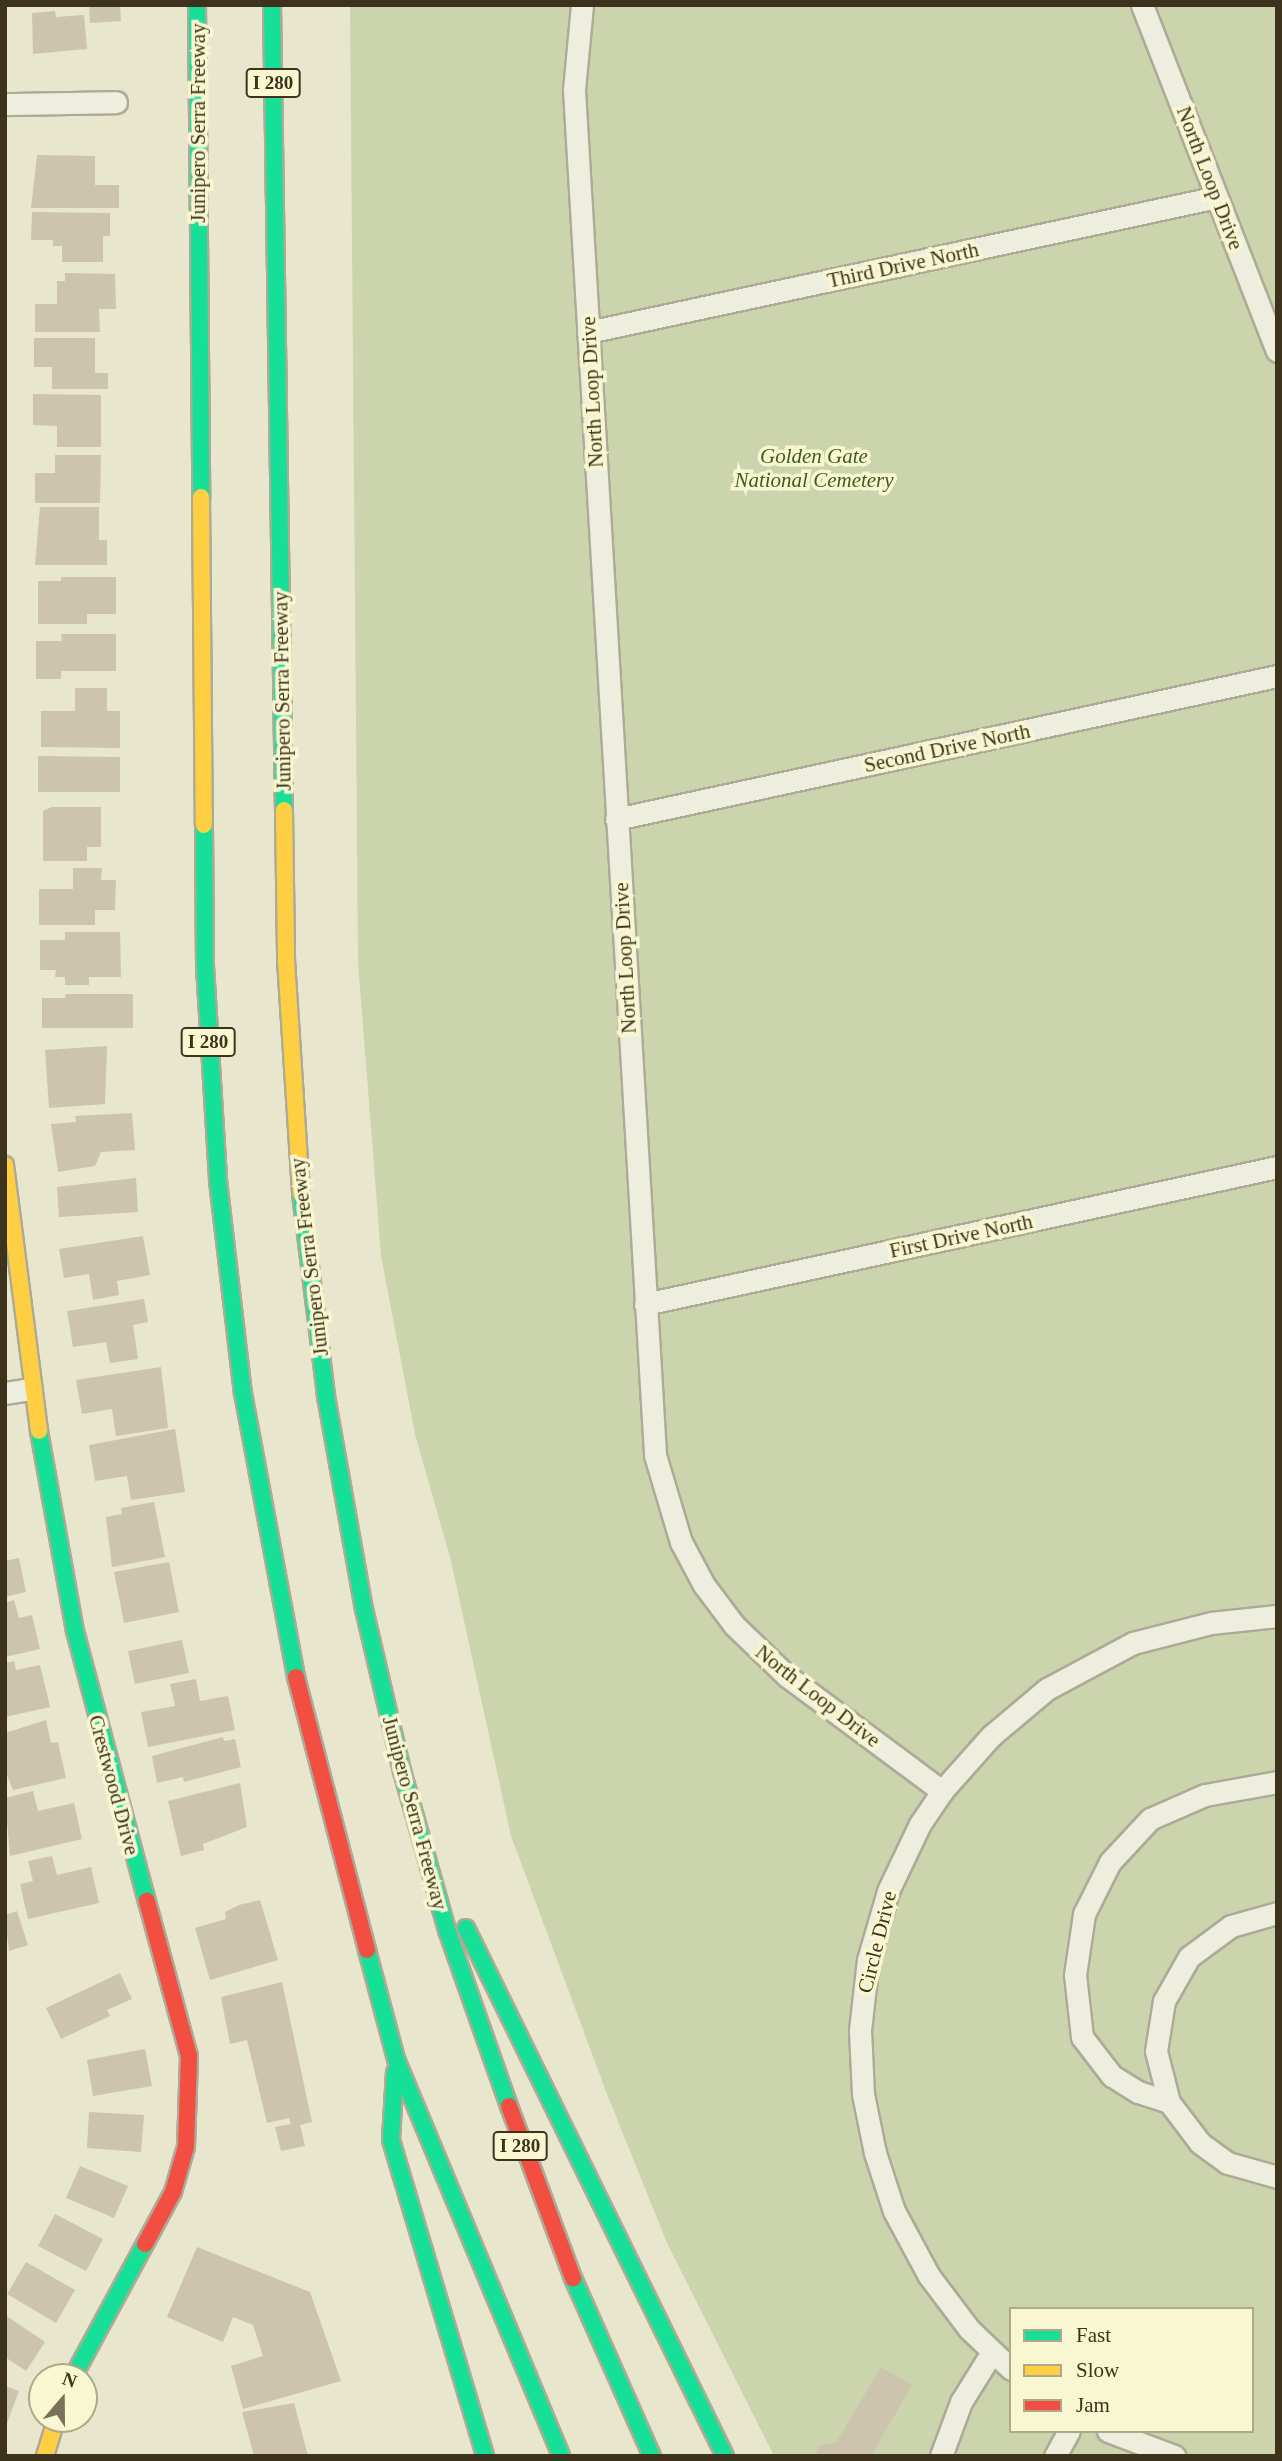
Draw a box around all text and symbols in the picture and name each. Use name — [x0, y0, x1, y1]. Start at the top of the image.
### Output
street label: Junipero Serra Freeway — [185, 23, 211, 223]
road number: I 280 — [245, 68, 301, 99]
street label: North Loop Drive — [1171, 103, 1249, 253]
street label: Third Drive North — [825, 237, 981, 293]
street label: North Loop Drive — [575, 316, 609, 468]
park label: Golden Gate National Cemetery — [734, 443, 894, 493]
street label: Junipero Serra Freeway — [268, 591, 296, 791]
street label: Second Drive North — [862, 718, 1032, 778]
street label: North Loop Drive — [608, 882, 642, 1034]
road number: I 280 — [180, 1026, 236, 1058]
street label: Junipero Serra Freeway — [284, 1156, 334, 1358]
street label: First Drive North — [887, 1209, 1035, 1263]
street label: North Loop Drive — [750, 1639, 886, 1753]
street label: Crestwood Drive — [83, 1712, 145, 1858]
street label: Junipero Serra Freeway — [377, 1713, 453, 1913]
street label: Circle Drive — [852, 1888, 902, 1996]
road number: I 280 — [492, 2130, 548, 2162]
legend — [1009, 2307, 1254, 2433]
text: Fast — [1076, 2323, 1111, 2347]
text: Slow — [1076, 2358, 1119, 2382]
north arrow — [28, 2363, 98, 2433]
text: N — [60, 2367, 80, 2392]
text: Jam — [1076, 2393, 1110, 2417]

